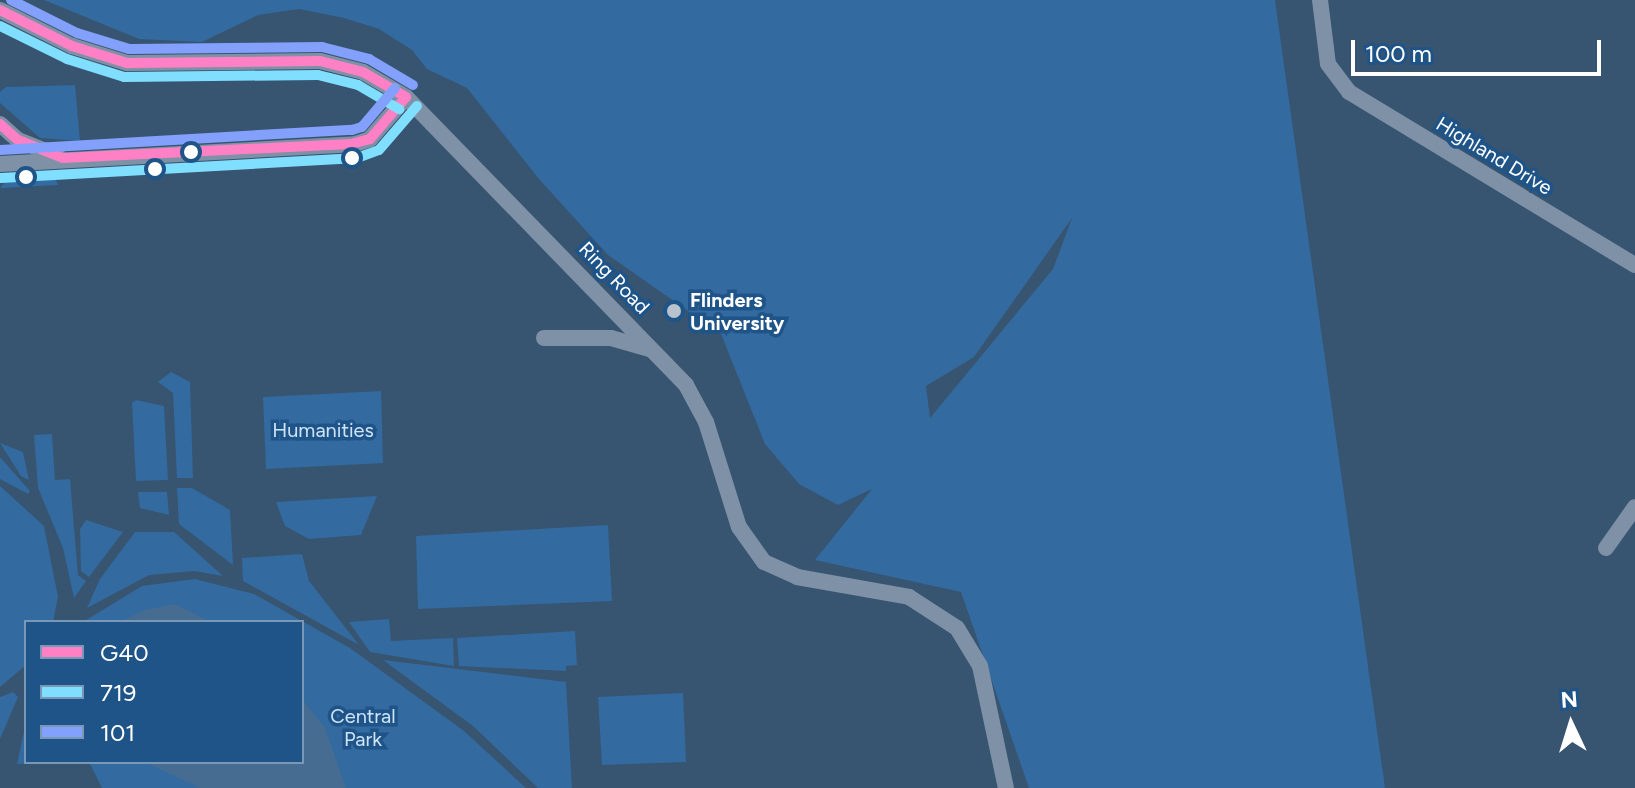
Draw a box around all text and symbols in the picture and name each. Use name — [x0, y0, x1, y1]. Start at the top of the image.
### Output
scale bar — [1355, 24, 1605, 74]
text: 100 m — [1365, 39, 1432, 68]
street label: Highland Drive — [1432, 112, 1556, 200]
unlabelled marker — [183, 144, 199, 160]
unlabelled marker — [344, 150, 360, 166]
unlabelled marker — [147, 161, 163, 177]
unlabelled marker — [18, 169, 34, 185]
street label: Ring Road — [574, 237, 654, 319]
place label: Flinders University — [690, 288, 784, 335]
marker: Flinders University — [665, 302, 683, 320]
park label: Humanities — [272, 418, 374, 442]
legend — [24, 620, 304, 764]
text: G40 — [100, 638, 149, 667]
text: 719 — [100, 678, 136, 707]
north arrow — [1531, 684, 1611, 764]
text: N — [1560, 685, 1579, 714]
park label: Central Park — [330, 705, 396, 752]
text: 101 — [100, 718, 135, 747]

